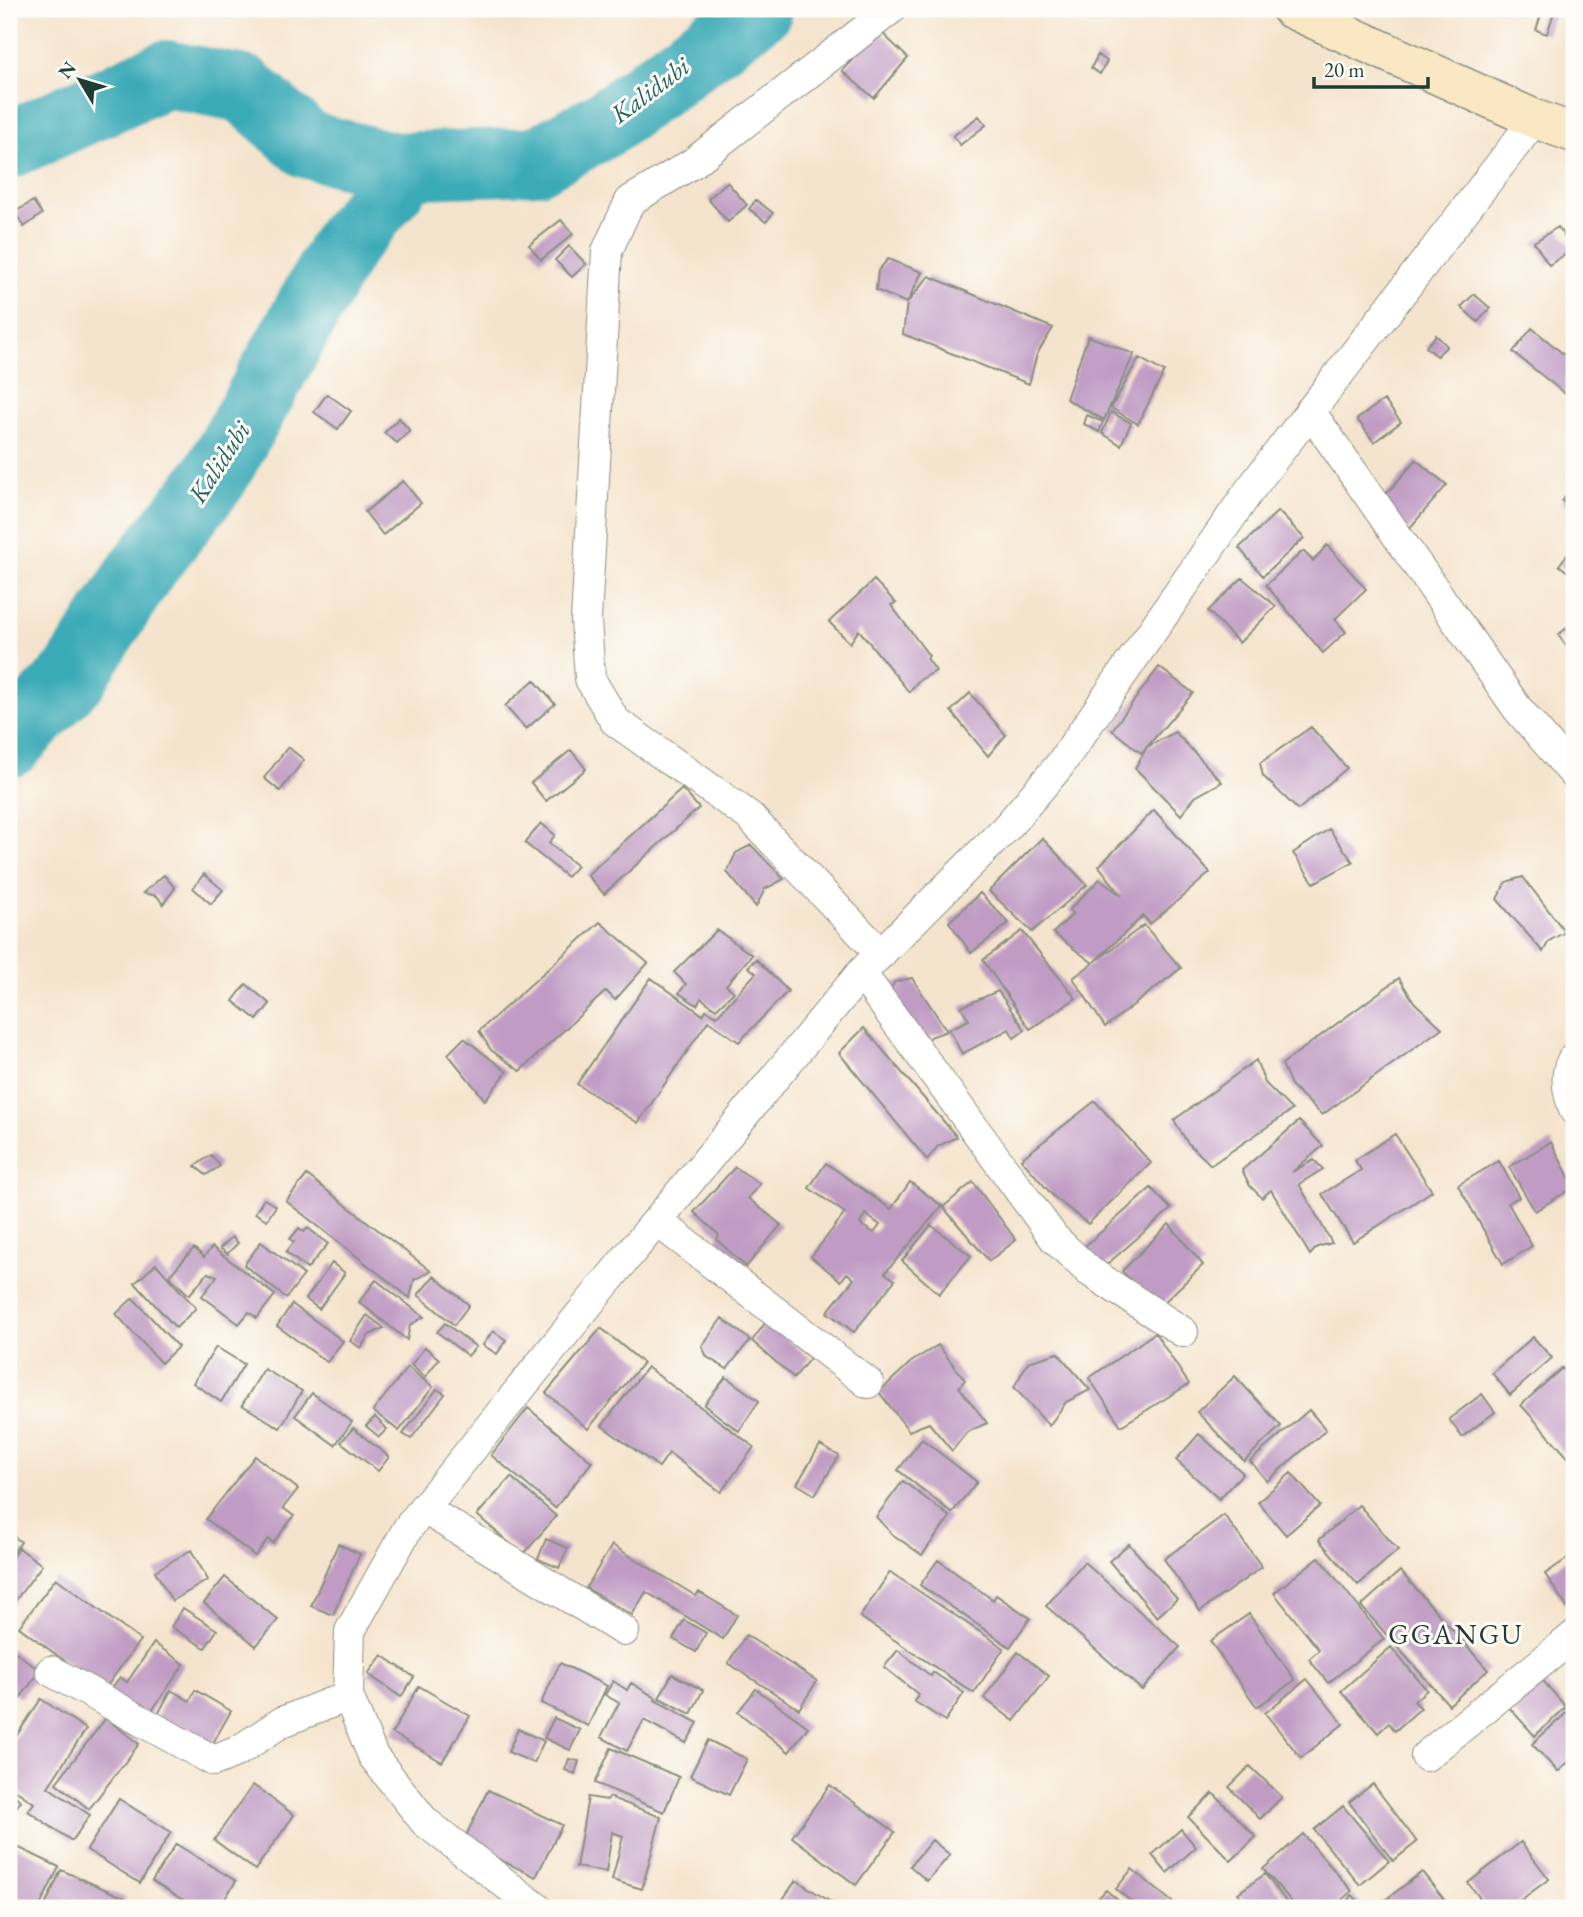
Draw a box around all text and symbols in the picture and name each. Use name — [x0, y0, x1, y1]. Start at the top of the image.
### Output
north arrow — [46, 46, 116, 116]
scale bar — [1314, 46, 1427, 90]
water label: Kalidubi — [603, 48, 697, 131]
text: N — [52, 56, 82, 84]
text: 20 m — [1324, 56, 1365, 83]
water label: Kalidubi — [180, 414, 259, 510]
district label: GGANGU — [1388, 1616, 1524, 1652]

